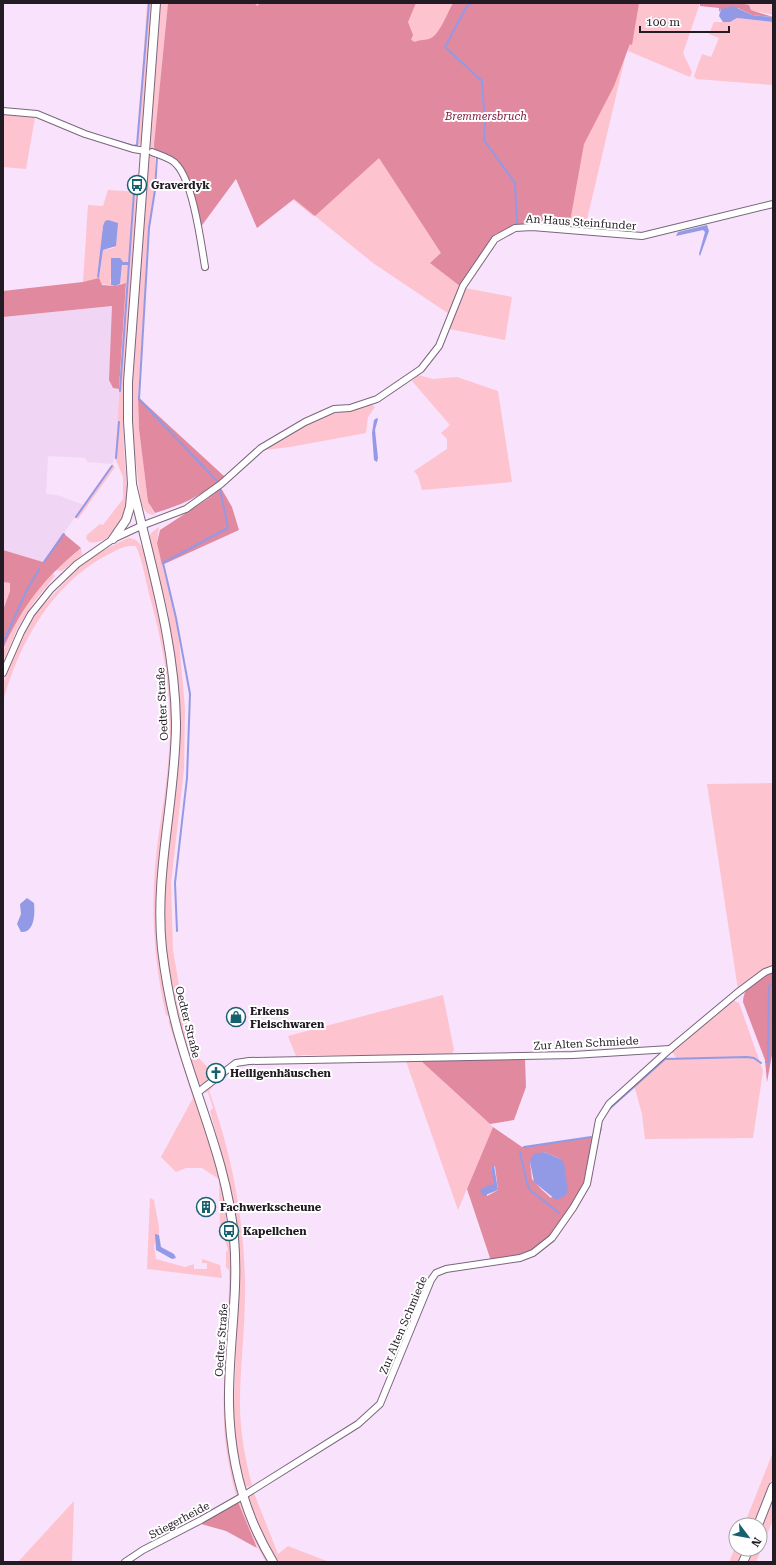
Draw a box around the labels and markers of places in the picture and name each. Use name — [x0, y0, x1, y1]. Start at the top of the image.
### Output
bus stop icon: Graverdyk — [126, 174, 148, 196]
place label: Graverdyk — [151, 179, 210, 192]
place label: Erkens Fleischwaren — [250, 1005, 325, 1031]
shop icon: Erkens Fleischwaren — [225, 1006, 247, 1028]
church icon: Heiligenhäuschen — [205, 1062, 227, 1084]
place label: Heiligenhäuschen — [230, 1067, 332, 1080]
building icon: Fachwerkscheune — [195, 1196, 217, 1218]
place label: Fachwerkscheune — [220, 1201, 322, 1214]
bus stop icon: Kapellchen — [218, 1220, 240, 1242]
place label: Kapellchen — [243, 1225, 307, 1238]

